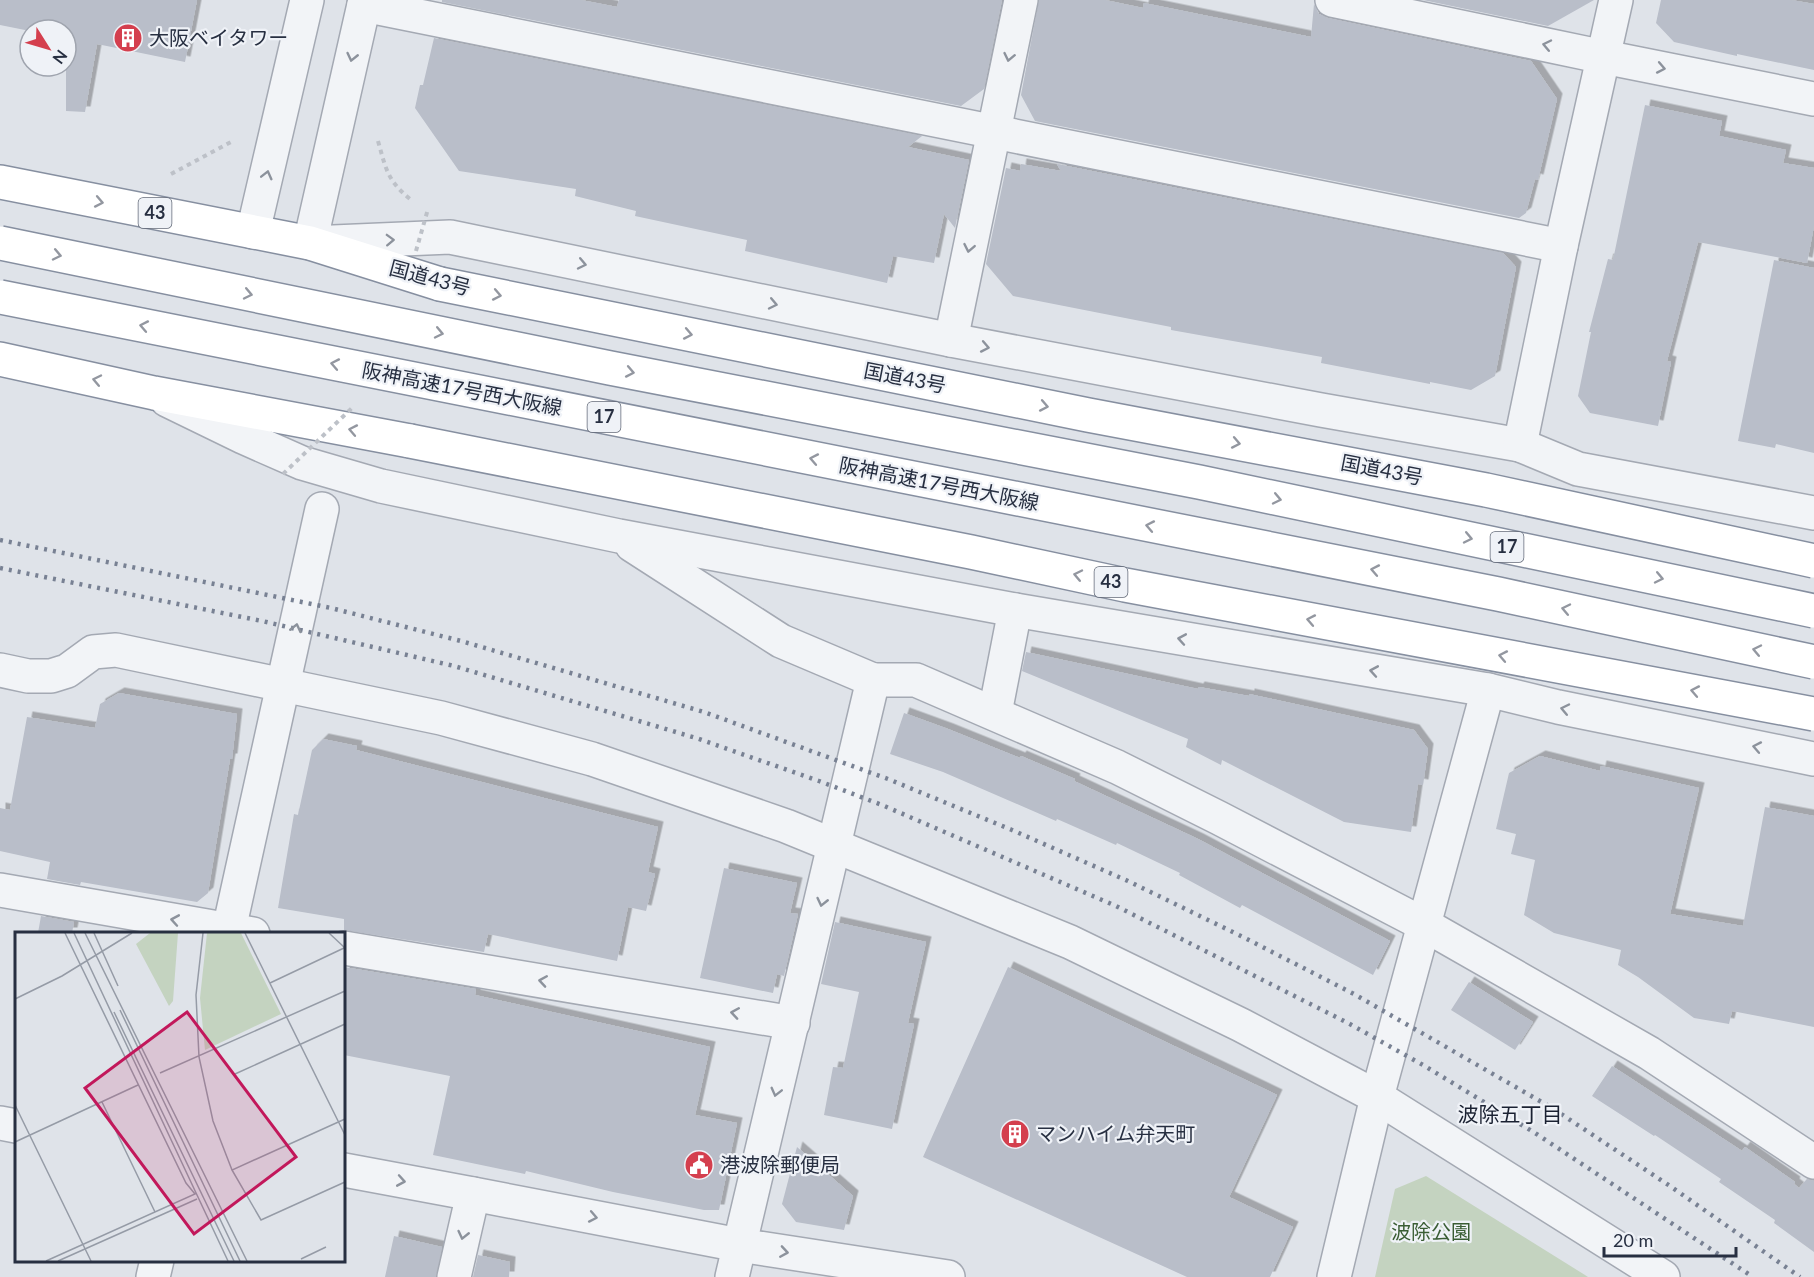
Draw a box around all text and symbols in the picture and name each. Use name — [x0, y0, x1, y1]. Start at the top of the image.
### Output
north arrow — [18, 18, 78, 78]
building icon: 大阪ベイタワー — [112, 22, 144, 54]
place label: 大阪ベイタワー — [149, 25, 288, 49]
one-way arrow — [1542, 39, 1552, 52]
text: N — [49, 47, 72, 68]
one-way arrow — [347, 52, 360, 62]
one-way arrow — [1003, 52, 1016, 62]
one-way arrow — [1656, 61, 1666, 74]
one-way arrow — [259, 170, 272, 180]
one-way arrow — [93, 195, 103, 208]
road number: 43 — [138, 198, 172, 228]
one-way arrow — [385, 233, 394, 246]
one-way arrow — [963, 243, 976, 253]
one-way arrow — [52, 248, 62, 261]
street label: 国道43号 — [387, 255, 474, 299]
one-way arrow — [577, 257, 587, 270]
one-way arrow — [243, 287, 253, 300]
one-way arrow — [492, 288, 502, 301]
one-way arrow — [768, 297, 778, 310]
one-way arrow — [139, 320, 149, 333]
one-way arrow — [434, 326, 444, 339]
one-way arrow — [683, 327, 693, 340]
one-way arrow — [980, 340, 989, 352]
street label: 阪神高速17号西大阪線 — [360, 357, 564, 419]
street label: 国道43号 — [862, 357, 948, 397]
one-way arrow — [330, 358, 340, 371]
one-way arrow — [625, 365, 635, 378]
one-way arrow — [92, 375, 102, 388]
one-way arrow — [1039, 399, 1049, 412]
road number: 17 — [588, 402, 620, 432]
one-way arrow — [348, 424, 358, 437]
one-way arrow — [1231, 436, 1240, 448]
street label: 国道43号 — [1339, 449, 1425, 489]
street label: 阪神高速17号西大阪線 — [837, 452, 1041, 514]
one-way arrow — [810, 453, 820, 466]
one-way arrow — [1272, 492, 1282, 505]
one-way arrow — [1145, 520, 1155, 533]
one-way arrow — [1462, 531, 1472, 544]
road number: 17 — [1490, 532, 1524, 562]
one-way arrow — [1370, 564, 1380, 577]
road number: 43 — [1094, 567, 1128, 597]
one-way arrow — [1074, 570, 1084, 583]
one-way arrow — [1653, 571, 1663, 584]
one-way arrow — [1561, 603, 1571, 616]
one-way arrow — [1306, 614, 1316, 627]
one-way arrow — [289, 623, 302, 633]
one-way arrow — [1177, 633, 1187, 645]
one-way arrow — [1752, 644, 1762, 657]
one-way arrow — [1498, 650, 1508, 663]
one-way arrow — [1370, 665, 1380, 678]
one-way arrow — [1690, 685, 1700, 698]
one-way arrow — [1561, 703, 1571, 716]
one-way arrow — [1752, 741, 1762, 754]
one-way arrow — [816, 897, 829, 907]
one-way arrow — [170, 914, 180, 927]
inset map — [15, 932, 345, 1262]
one-way arrow — [538, 976, 547, 988]
one-way arrow — [731, 1007, 741, 1020]
one-way arrow — [771, 1086, 784, 1096]
district label: 波除五丁目 — [1458, 1101, 1563, 1126]
building icon: マンハイム弁天町 — [999, 1118, 1031, 1150]
place label: マンハイム弁天町 — [1036, 1121, 1195, 1145]
public building icon: 港波除郵便局 — [683, 1149, 715, 1181]
place label: 港波除郵便局 — [720, 1152, 840, 1176]
one-way arrow — [396, 1174, 406, 1187]
one-way arrow — [587, 1210, 597, 1223]
park label: 波除公園 — [1391, 1219, 1471, 1243]
scale bar — [1604, 1220, 1736, 1258]
text: 20 m — [1613, 1229, 1653, 1251]
one-way arrow — [458, 1230, 471, 1240]
one-way arrow — [780, 1246, 789, 1258]

